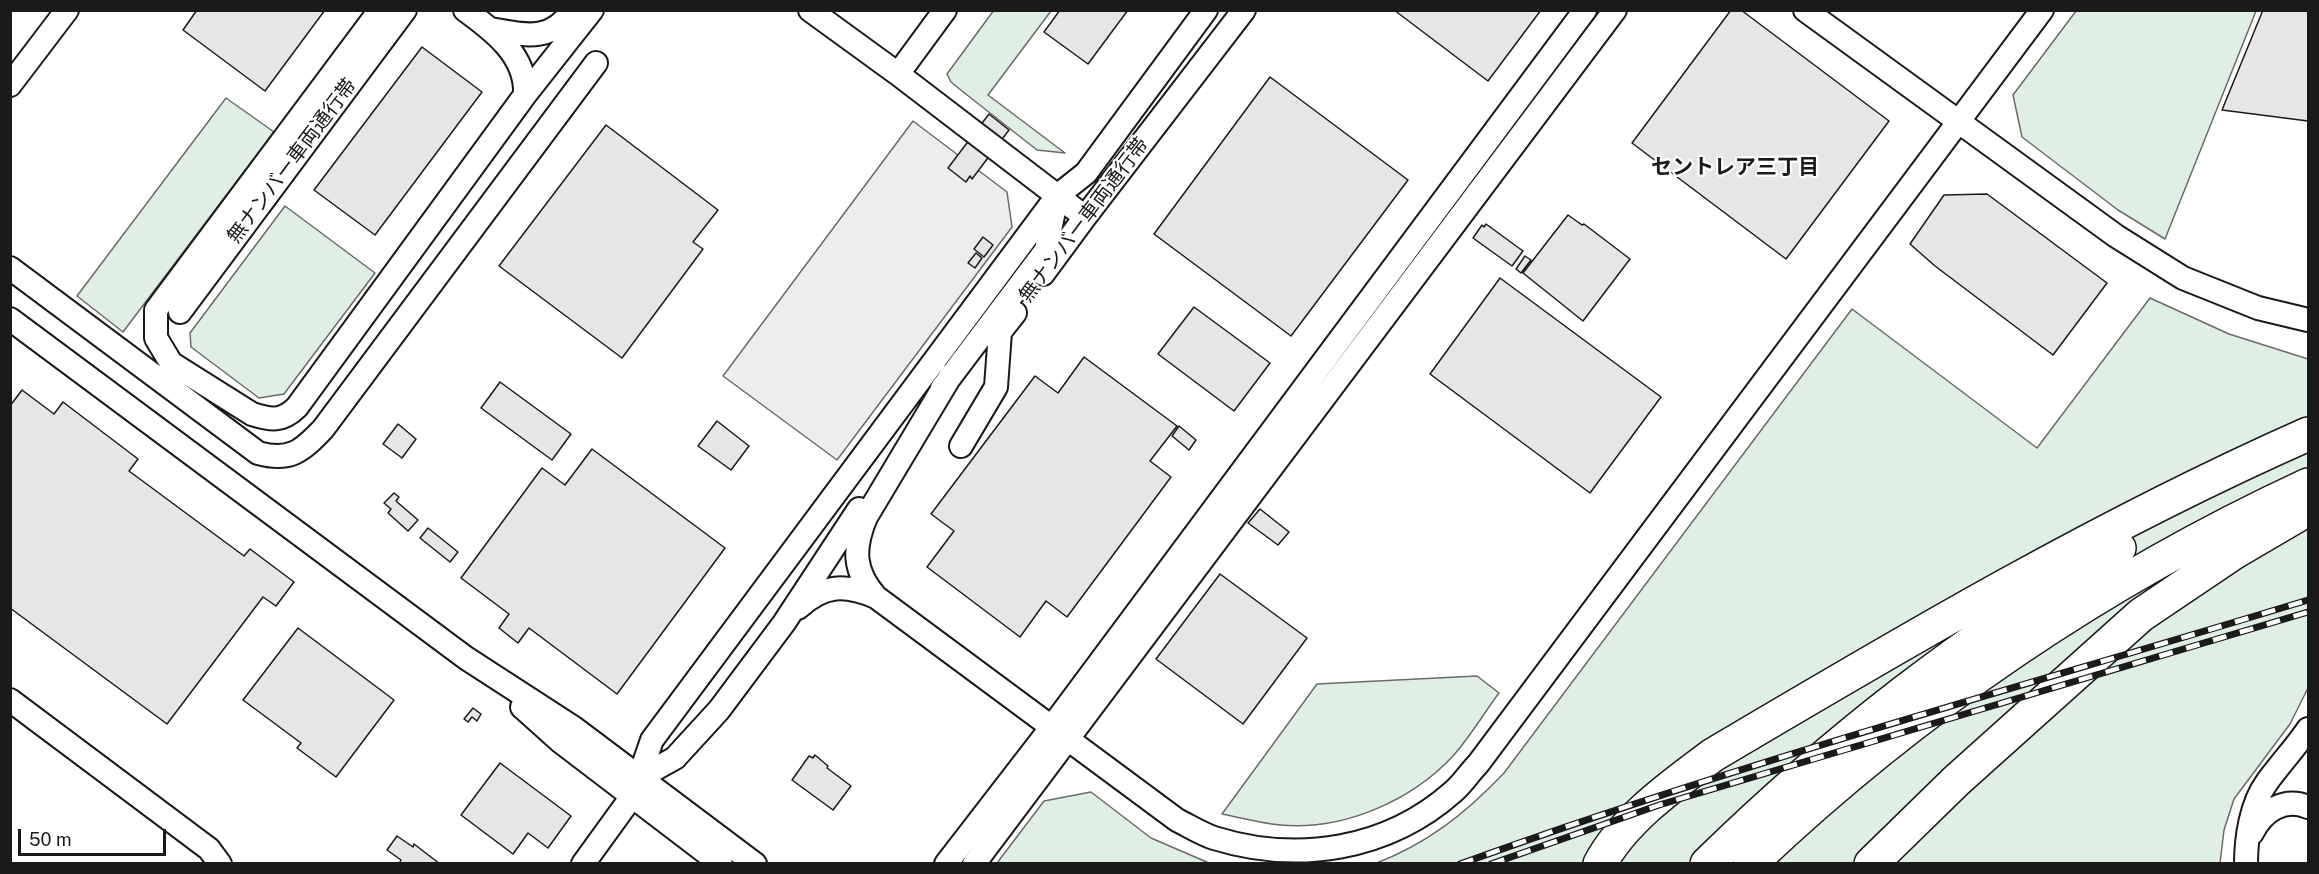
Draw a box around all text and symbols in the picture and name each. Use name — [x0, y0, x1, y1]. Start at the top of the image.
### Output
street label: 無ナンバー車両通行帯 — [222, 74, 362, 248]
street label: 無ナンバー車両通行帯 — [1014, 133, 1154, 307]
district label: セントレア三丁目 — [1651, 155, 1819, 181]
scale bar — [21, 817, 170, 855]
text: 50 m — [29, 829, 72, 850]

